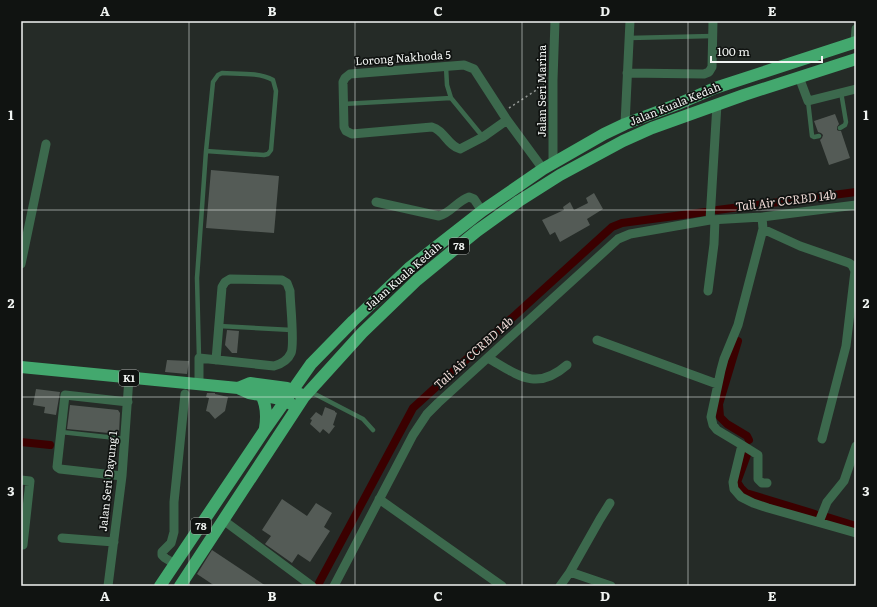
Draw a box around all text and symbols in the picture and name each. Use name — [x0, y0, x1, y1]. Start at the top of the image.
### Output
text: A — [100, 1, 110, 20]
text: B — [268, 1, 277, 20]
text: C — [433, 1, 443, 20]
text: D — [600, 1, 610, 20]
text: E — [768, 1, 777, 20]
scale bar — [711, 38, 822, 64]
text: 100 m — [717, 42, 750, 60]
street label: Jalan Seri Marina — [533, 45, 549, 137]
street label: Lorong Nakhoda 5 — [355, 46, 452, 68]
street label: Jalan Kuala Kedah — [627, 78, 723, 129]
text: 1 — [8, 105, 14, 124]
text: 1 — [863, 105, 869, 124]
water label: Tali Air CCRBD 14b — [734, 185, 838, 215]
street label: Jalan Kuala Kedah — [361, 237, 444, 313]
road number: 78 — [449, 238, 469, 254]
text: 2 — [8, 293, 15, 312]
text: 2 — [863, 293, 870, 312]
water label: Tali Air CCRBD 14b — [430, 311, 517, 393]
road number: K1 — [119, 370, 139, 386]
street label: Jalan Seri Dayung 1 — [94, 429, 120, 532]
text: 3 — [7, 481, 15, 500]
text: 3 — [862, 481, 870, 500]
road number: 78 — [191, 518, 211, 534]
text: A — [100, 586, 110, 605]
text: B — [268, 586, 277, 605]
text: C — [433, 586, 443, 605]
text: D — [600, 586, 610, 605]
text: E — [768, 586, 777, 605]

